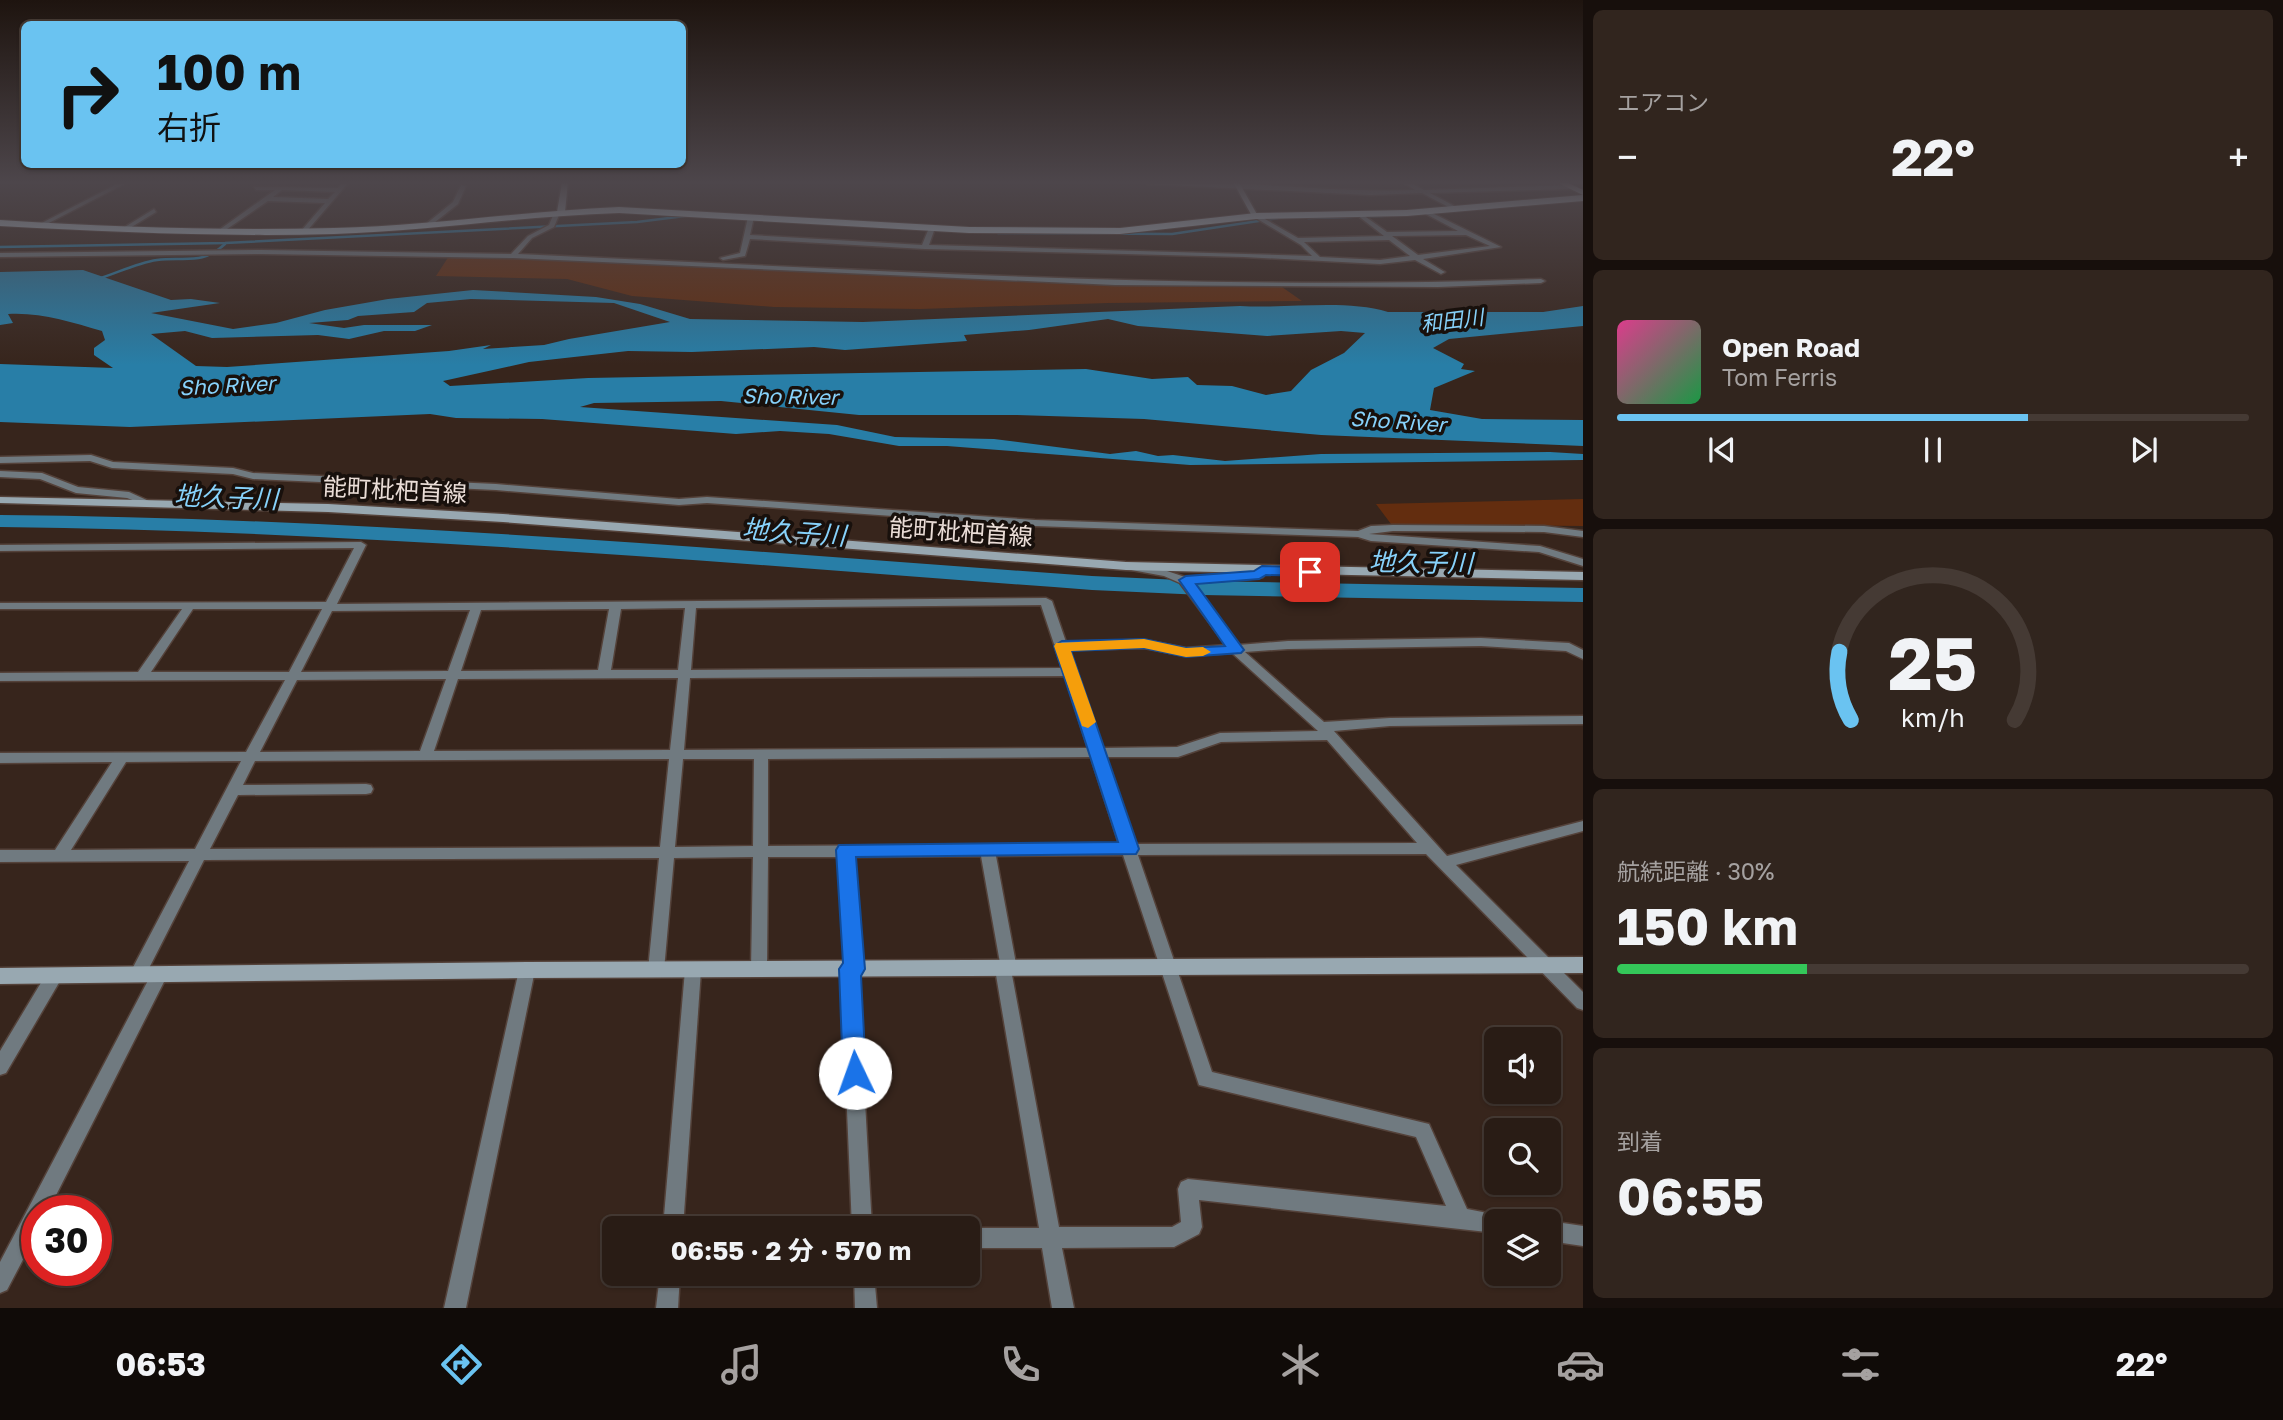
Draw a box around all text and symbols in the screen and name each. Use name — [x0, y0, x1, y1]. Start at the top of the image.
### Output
text: 100 m — [157, 42, 301, 101]
icon: right — [42, 49, 133, 140]
text: エアコン — [1617, 88, 1709, 116]
text: 右折 — [157, 108, 221, 146]
text: 22° — [1891, 125, 1975, 187]
text: − — [1617, 134, 1638, 179]
text: + — [2228, 134, 2249, 179]
water label: 和田川 — [1419, 303, 1487, 337]
text: Open Road — [1722, 332, 1860, 363]
text: Tom Ferris — [1722, 363, 1837, 391]
water label: Sho River — [178, 369, 278, 400]
water label: Sho River — [742, 382, 841, 410]
water label: Sho River — [1349, 405, 1450, 438]
icon: previous — [1703, 431, 1741, 469]
icon: pause — [1914, 431, 1952, 469]
icon: next — [2125, 431, 2163, 469]
street label: 能町枇杷首線 — [322, 471, 468, 507]
water label: 地久子川 — [173, 480, 281, 514]
street label: 能町枇杷首線 — [888, 512, 1034, 550]
water label: 地久子川 — [741, 513, 850, 551]
pin — [1280, 542, 1340, 602]
water label: 地久子川 — [1369, 546, 1476, 578]
icon: arrive — [1291, 553, 1329, 591]
text: 25 — [1889, 619, 1977, 706]
text: km/h — [1901, 702, 1965, 733]
text: 航続距離 · 30% — [1617, 857, 1774, 885]
text: 150 km — [1617, 894, 1798, 956]
map controls — [1484, 1027, 1561, 1286]
button: sound — [1484, 1027, 1561, 1104]
position arrow — [818, 1036, 892, 1110]
button: search — [1484, 1118, 1561, 1195]
text: 到着 — [1617, 1127, 1663, 1155]
text: 06:55 — [1617, 1164, 1764, 1226]
speed limit sign: 30 — [21, 1195, 112, 1286]
button: layers — [1484, 1209, 1561, 1286]
text: 06:55 · 2 分 · 570 m — [671, 1235, 911, 1266]
icon: directions — [437, 1340, 486, 1389]
icon: music — [717, 1340, 766, 1389]
icon: phone — [996, 1340, 1045, 1389]
icon: climate — [1276, 1340, 1325, 1389]
icon: car — [1556, 1340, 1605, 1389]
icon: filters — [1836, 1340, 1885, 1389]
text: 06:53 — [115, 1345, 206, 1383]
text: 22° — [2116, 1345, 2168, 1383]

